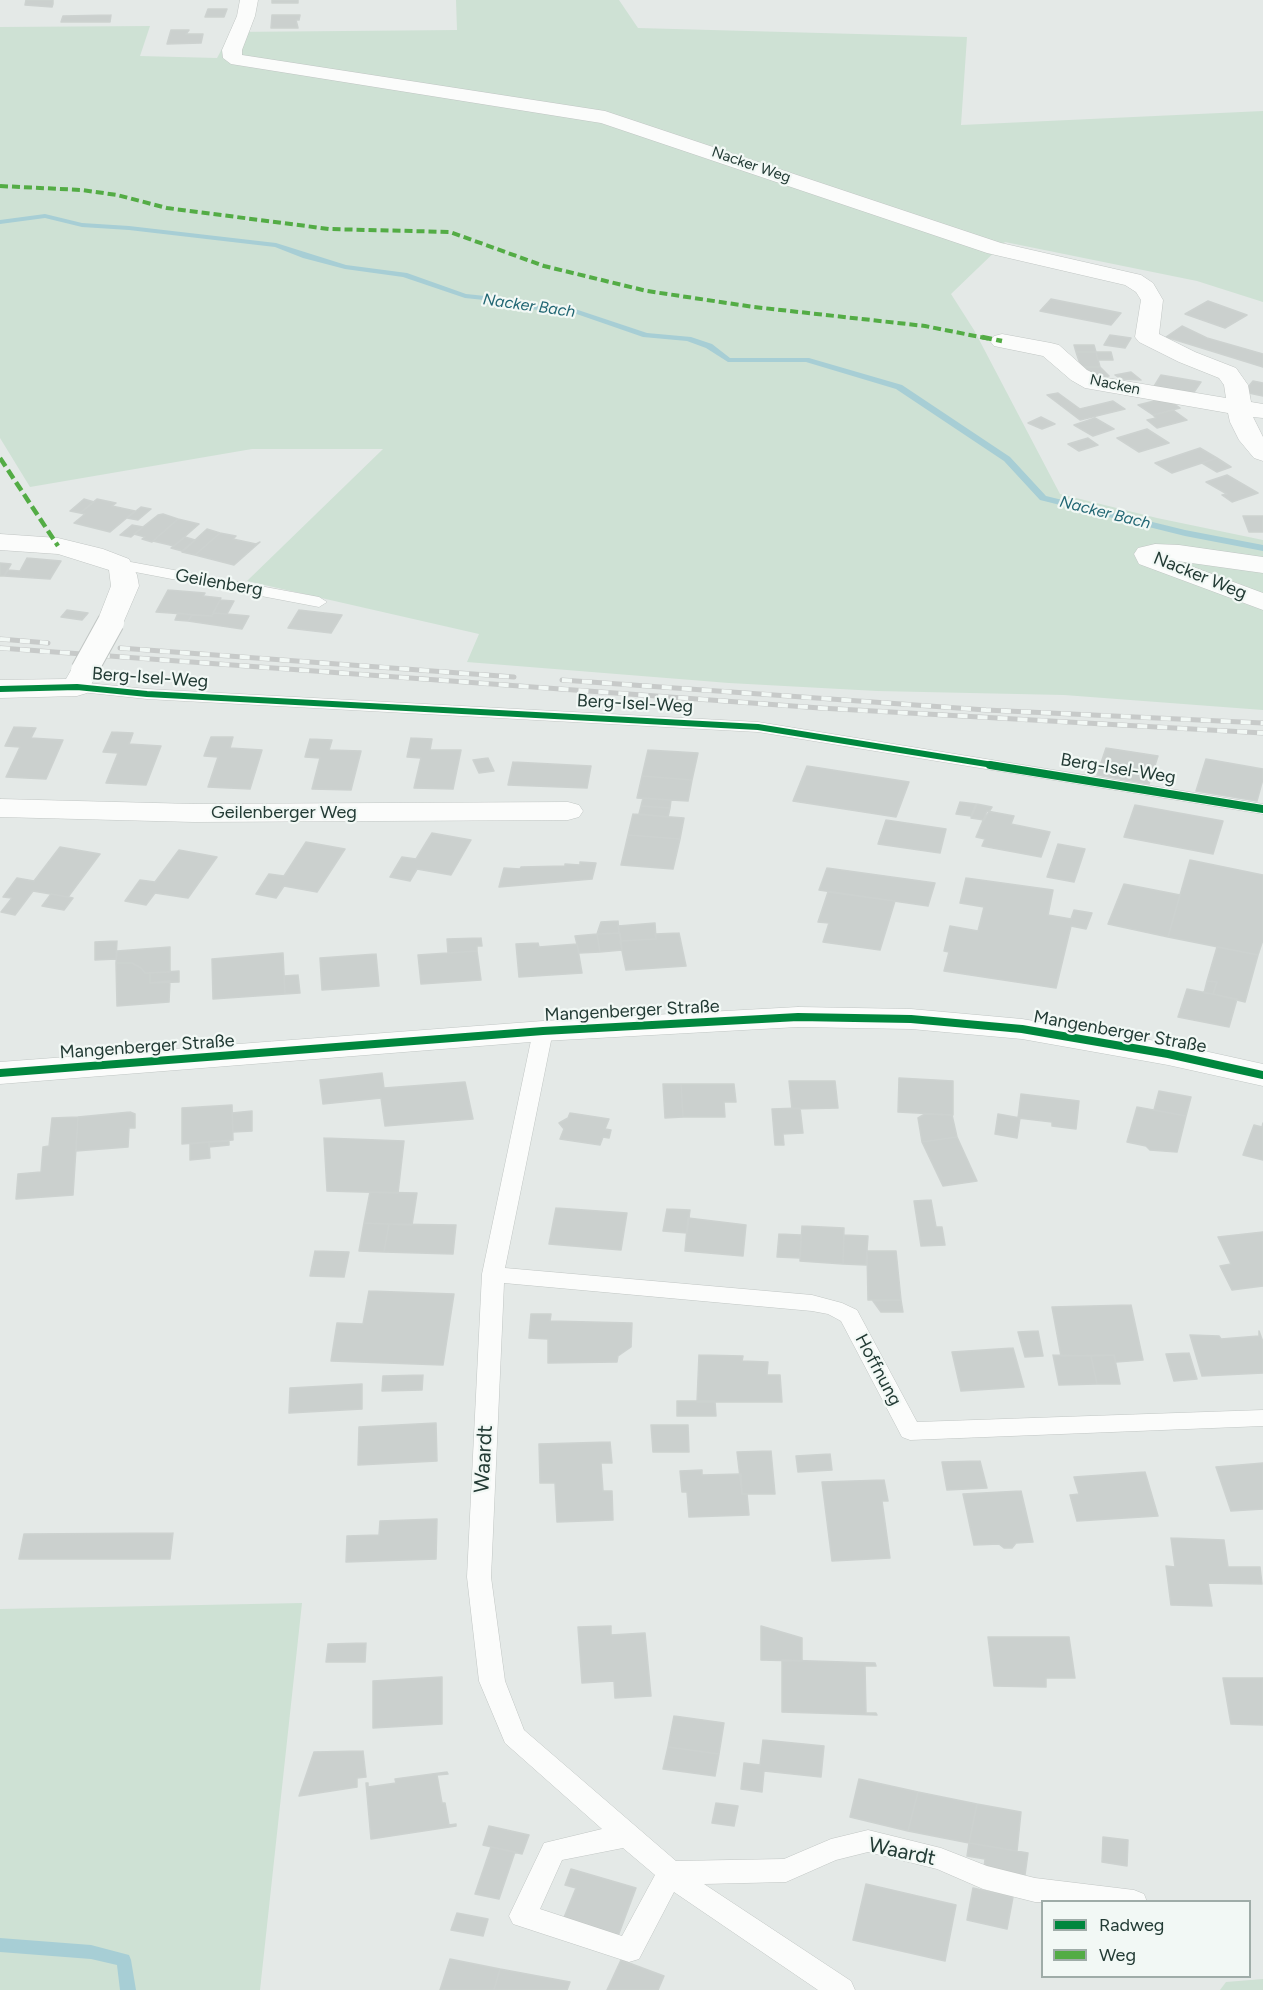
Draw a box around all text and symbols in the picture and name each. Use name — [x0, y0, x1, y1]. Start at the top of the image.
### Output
street label: Nacker Weg — [709, 143, 793, 187]
water label: Nacker Bach — [482, 290, 576, 322]
street label: Nacken — [1088, 371, 1142, 399]
water label: Nacker Bach — [1058, 492, 1152, 534]
street label: Nacker Weg — [1150, 548, 1250, 604]
street label: Geilenberg — [174, 565, 264, 601]
street label: Berg-Isel-Weg — [91, 663, 209, 693]
street label: Berg-Isel-Weg — [576, 690, 694, 718]
street label: Berg-Isel-Weg — [1059, 749, 1177, 789]
street label: Geilenberger Weg — [211, 802, 357, 824]
street label: Mangenberger Straße — [544, 996, 720, 1026]
street label: Mangenberger Straße — [1032, 1006, 1208, 1058]
street label: Mangenberger Straße — [59, 1030, 235, 1064]
street label: Hoffnung — [850, 1331, 906, 1409]
street label: Waardt — [470, 1424, 498, 1494]
street label: Waardt — [866, 1833, 938, 1871]
legend — [1041, 1900, 1251, 1978]
text: Radweg — [1099, 1914, 1164, 1936]
text: Weg — [1099, 1944, 1136, 1966]

